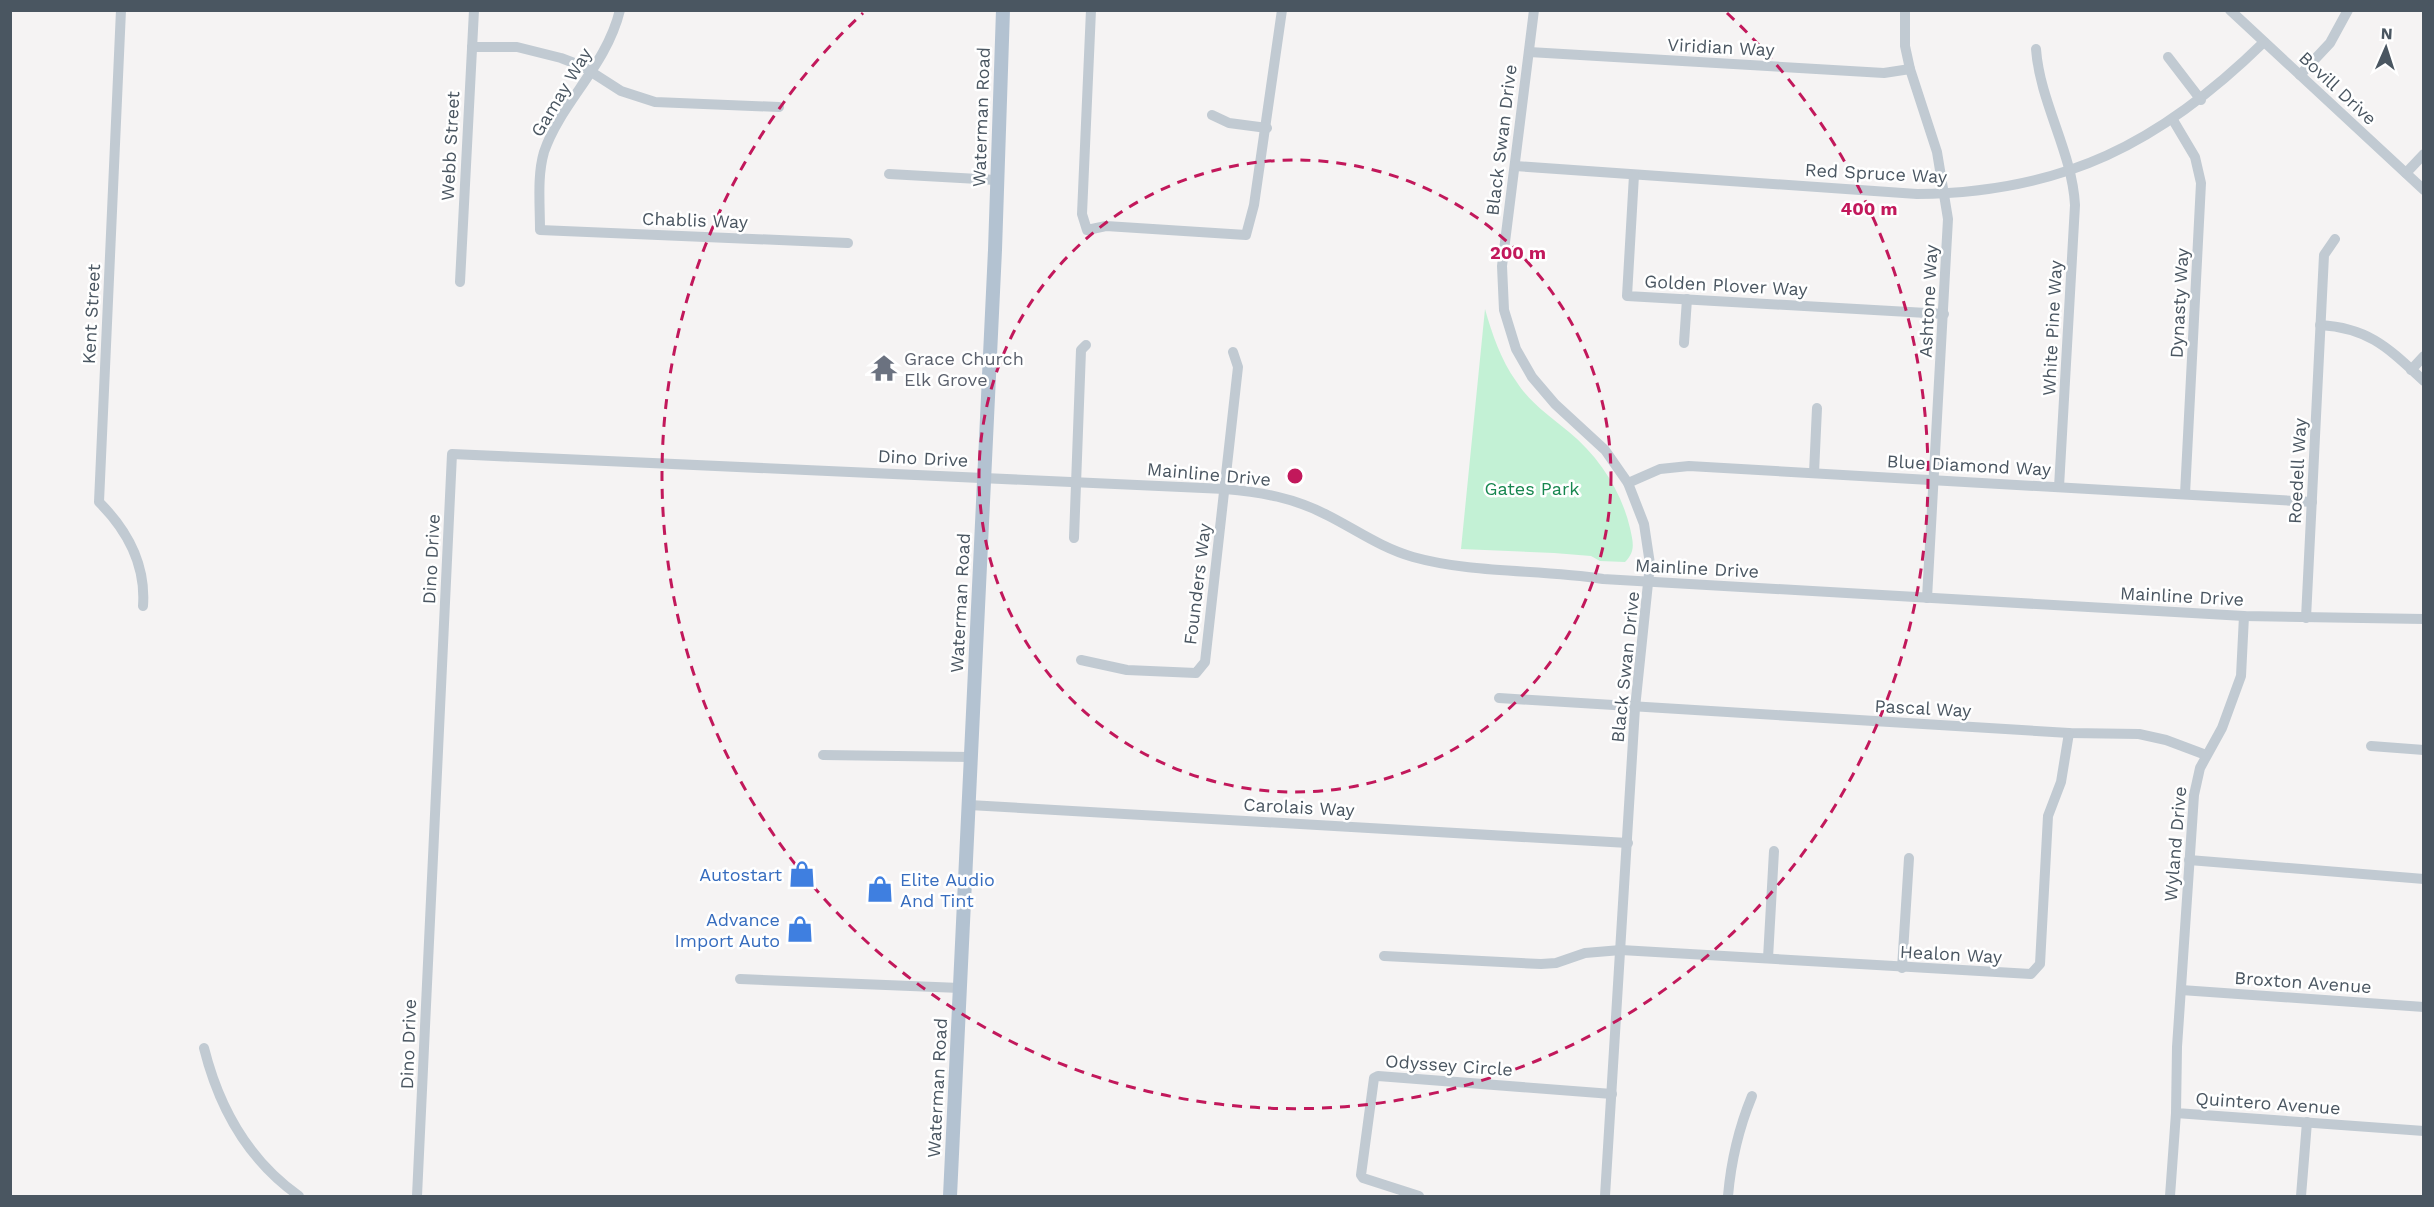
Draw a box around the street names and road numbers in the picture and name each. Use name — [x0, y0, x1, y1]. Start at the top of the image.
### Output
street label: Viridian Way — [1667, 34, 1776, 60]
street label: Gamay Way — [526, 43, 596, 140]
street label: Waterman Road — [968, 47, 994, 187]
street label: Bovill Drive — [2295, 47, 2381, 129]
street label: Black Swan Drive — [1481, 63, 1521, 217]
street label: Webb Street — [437, 90, 463, 201]
street label: Red Spruce Way — [1804, 159, 1948, 187]
street label: Chablis Way — [642, 208, 749, 232]
street label: Ashtone Way — [1915, 243, 1941, 358]
street label: Dynasty Way — [2166, 247, 2192, 359]
street label: White Pine Way — [2038, 259, 2066, 396]
street label: Kent Street — [78, 263, 104, 365]
street label: Golden Plover Way — [1644, 270, 1809, 300]
street label: Roedell Way — [2284, 417, 2310, 525]
street label: Dino Drive — [877, 445, 969, 471]
street label: Blue Diamond Way — [1886, 450, 2052, 480]
street label: Mainline Drive — [1146, 458, 1272, 490]
street label: Dino Drive — [418, 513, 444, 605]
street label: Founders Way — [1179, 521, 1215, 646]
street label: Waterman Road — [946, 532, 974, 674]
street label: Mainline Drive — [1634, 554, 1760, 582]
street label: Mainline Drive — [2119, 582, 2245, 610]
street label: Black Swan Drive — [1607, 590, 1643, 744]
street label: Pascal Way — [1874, 695, 1973, 721]
street label: Wyland Drive — [2160, 785, 2190, 903]
street label: Carolais Way — [1243, 794, 1356, 820]
street label: Healon Way — [1899, 941, 2003, 967]
street label: Broxton Avenue — [2234, 967, 2372, 997]
street label: Dino Drive — [396, 998, 420, 1090]
street label: Waterman Road — [923, 1017, 951, 1159]
street label: Odyssey Circle — [1384, 1050, 1514, 1080]
street label: Quintero Avenue — [2195, 1087, 2341, 1119]

